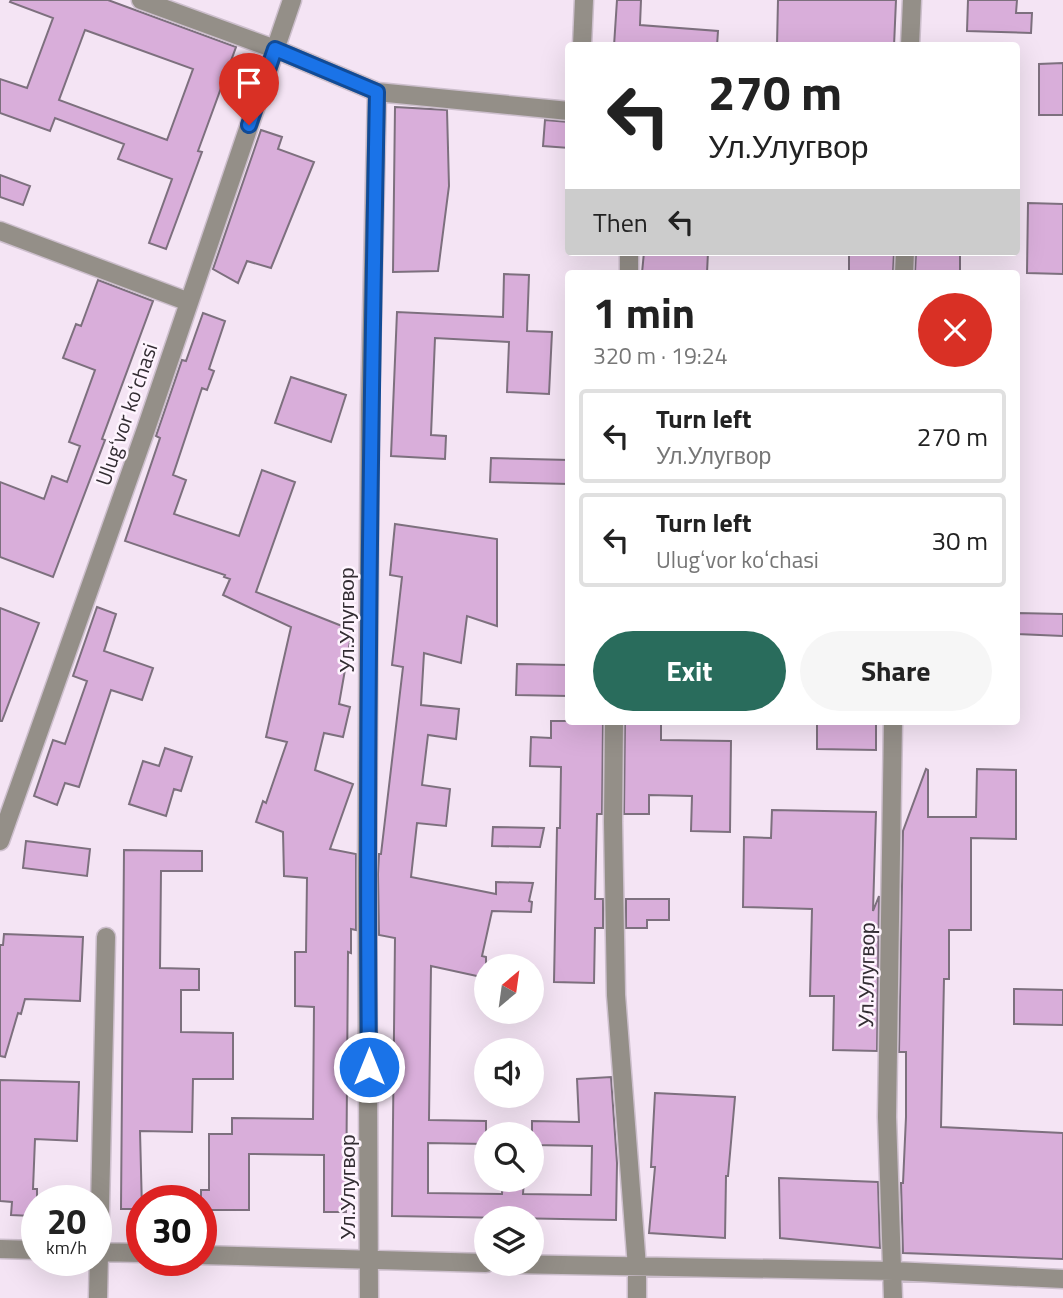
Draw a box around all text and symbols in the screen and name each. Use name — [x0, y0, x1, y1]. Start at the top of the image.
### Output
pin — [219, 53, 279, 125]
text: 270 m — [708, 54, 842, 129]
icon: arrive — [230, 64, 268, 102]
icon: left — [593, 70, 684, 161]
text: Ул.Улугвор — [708, 122, 869, 170]
text: Then — [593, 203, 648, 242]
icon: left — [662, 203, 700, 241]
text: 1 min — [593, 280, 695, 344]
button: close — [918, 293, 992, 367]
street label: Ulugʻvor koʻchasi — [87, 338, 165, 490]
text: 320 m · 19:24 — [593, 338, 728, 373]
text: Turn left — [656, 399, 751, 438]
icon: left — [597, 417, 635, 455]
text: 270 m — [917, 417, 988, 456]
text: Ул.Улугвор — [656, 438, 771, 473]
text: Turn left — [656, 503, 751, 542]
icon: left — [597, 521, 635, 559]
text: 30 m — [931, 521, 988, 560]
text: Ulugʻvor koʻchasi — [656, 542, 819, 577]
street label: Ул.Улугвор — [330, 567, 362, 673]
button: Exit — [593, 631, 786, 711]
button: Share — [800, 631, 992, 711]
street label: Ул.Улугвор — [849, 922, 883, 1028]
north arrow — [474, 954, 544, 1024]
map controls — [474, 954, 544, 1276]
position arrow — [332, 1030, 406, 1104]
button: sound — [474, 1038, 544, 1108]
button: search — [474, 1122, 544, 1192]
street label: Ул.Улугвор — [331, 1134, 363, 1240]
speed limit sign: 30 — [126, 1185, 217, 1276]
text: 20 — [47, 1194, 86, 1248]
button: layers — [474, 1206, 544, 1276]
text: km/h — [46, 1234, 87, 1261]

